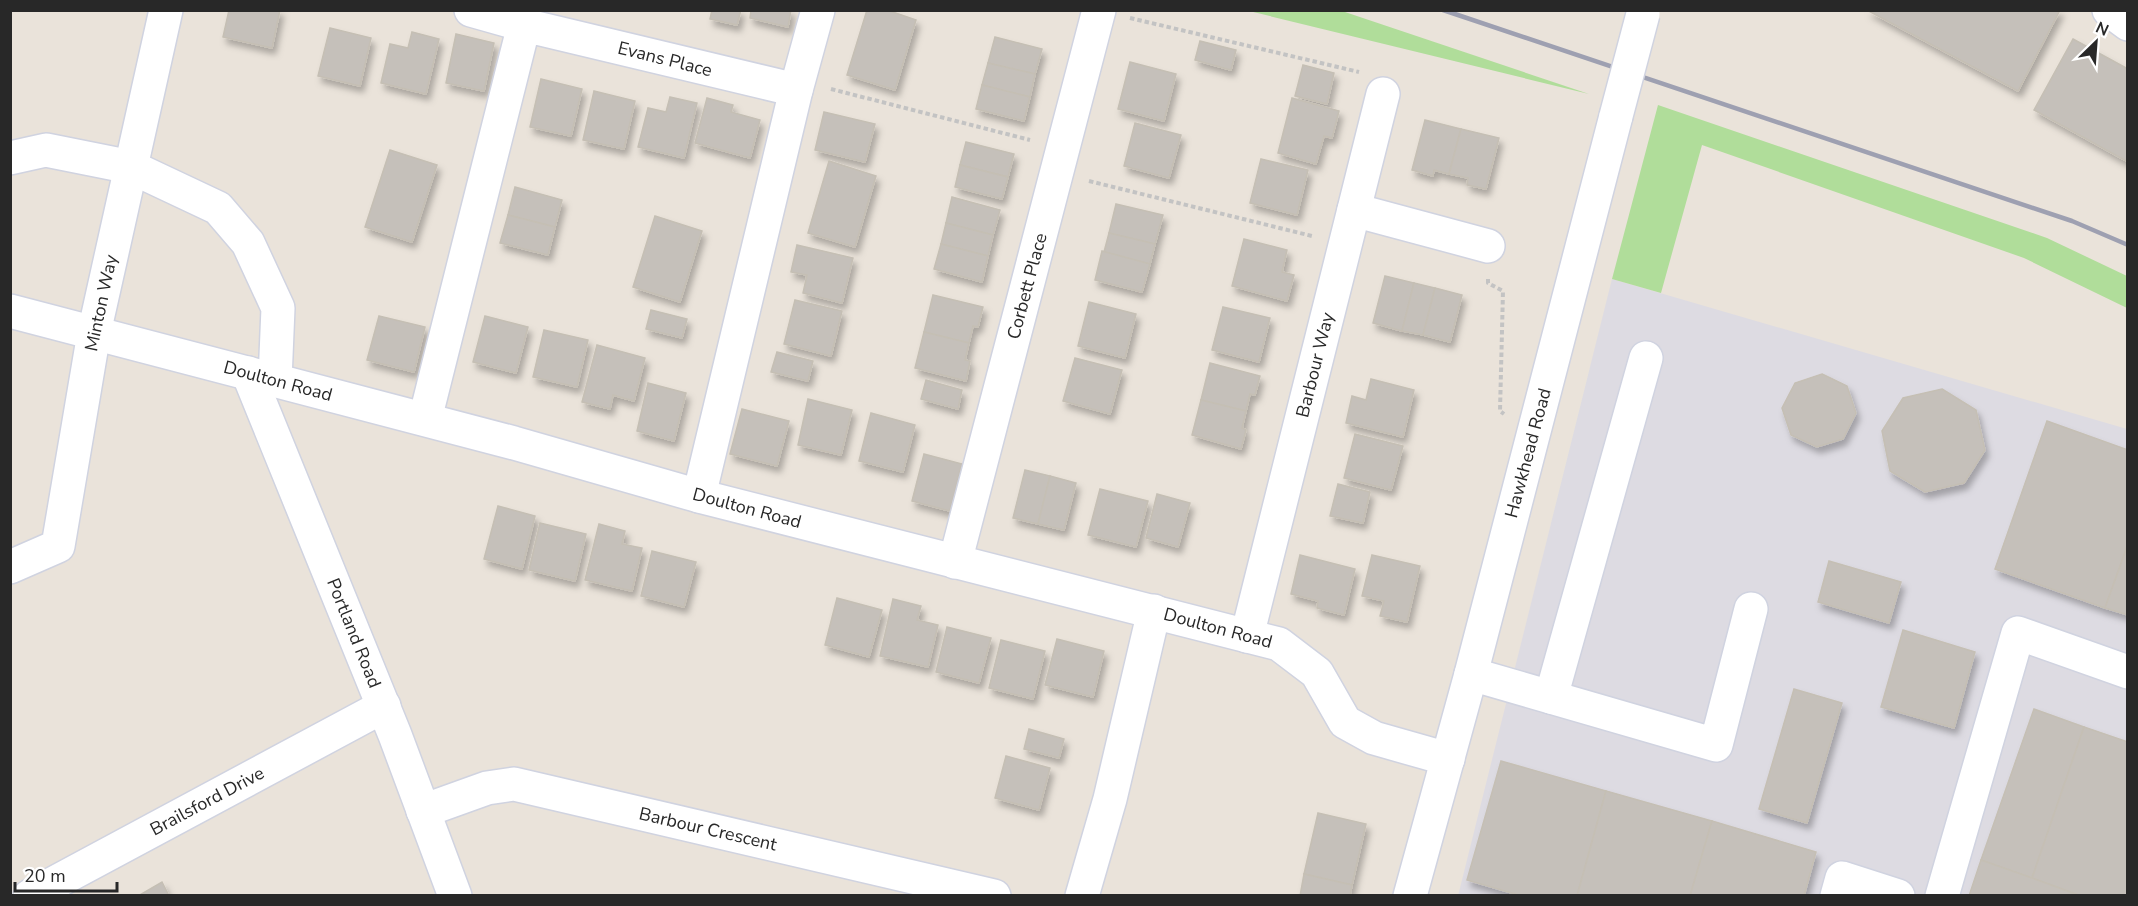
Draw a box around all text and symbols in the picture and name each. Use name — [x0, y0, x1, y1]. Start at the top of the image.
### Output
north arrow — [2066, 12, 2126, 72]
text: N — [2092, 17, 2112, 42]
street label: Evans Place — [615, 36, 715, 82]
street label: Corbett Place — [1001, 230, 1053, 342]
street label: Minton Way — [79, 252, 123, 354]
street label: Barbour Way — [1290, 309, 1340, 420]
street label: Doulton Road — [221, 355, 335, 407]
street label: Hawkhead Road — [1499, 385, 1557, 521]
street label: Doulton Road — [690, 482, 804, 534]
street label: Portland Road — [321, 575, 387, 691]
street label: Doulton Road — [1161, 602, 1275, 654]
street label: Brailsford Drive — [146, 761, 268, 841]
street label: Barbour Crescent — [637, 801, 780, 857]
scale bar — [15, 855, 117, 893]
text: 20 m — [24, 864, 66, 888]

